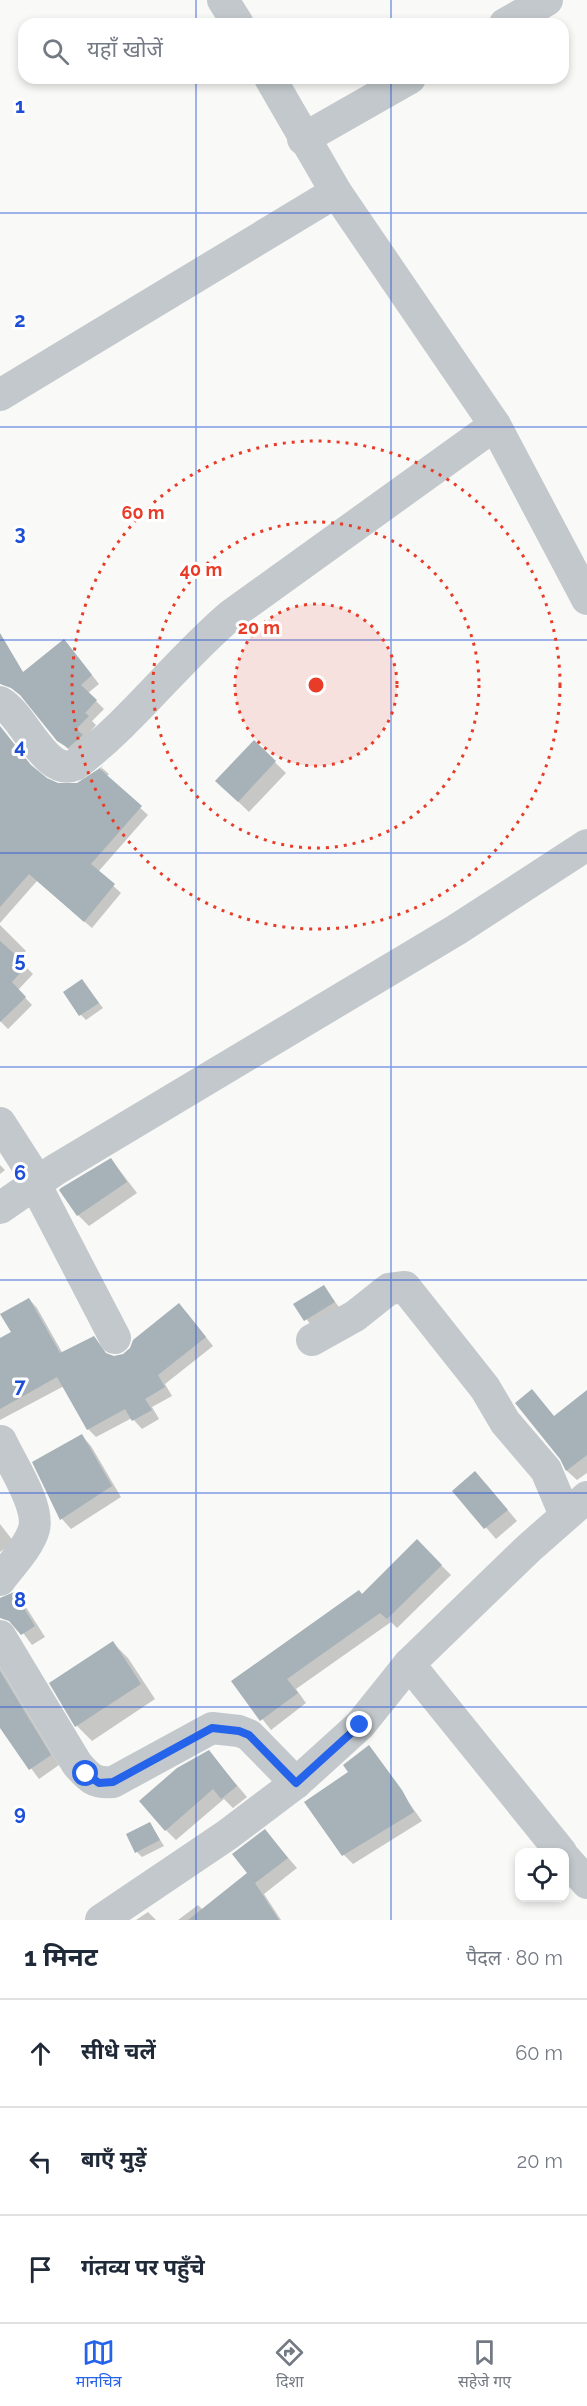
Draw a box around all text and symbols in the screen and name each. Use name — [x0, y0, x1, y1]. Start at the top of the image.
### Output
search box — [18, 18, 569, 84]
icon: search — [39, 35, 72, 68]
text: यहाँ खोजें — [87, 36, 163, 62]
text: 1 — [15, 94, 25, 118]
text: 2 — [14, 308, 26, 332]
text: 60 m — [121, 502, 165, 523]
text: 3 — [14, 521, 26, 545]
text: 40 m — [180, 559, 222, 580]
text: 20 m — [238, 617, 280, 638]
centre of rings — [306, 675, 326, 695]
text: 4 — [14, 734, 26, 758]
text: 5 — [14, 948, 26, 972]
text: 6 — [14, 1161, 26, 1185]
text: 7 — [14, 1374, 26, 1398]
text: 8 — [14, 1588, 26, 1612]
route end — [346, 1711, 372, 1737]
route start — [72, 1760, 98, 1786]
text: 9 — [14, 1801, 26, 1825]
map controls — [515, 1848, 569, 1902]
button: locate — [515, 1848, 569, 1902]
text: 1 मिनट — [24, 1942, 98, 1972]
text: पैदल · 80 m — [466, 1946, 563, 1970]
icon: ahead — [24, 2037, 57, 2070]
text: सीधे चलें — [81, 2038, 156, 2064]
text: 60 m — [515, 2041, 563, 2065]
icon: left — [24, 2145, 57, 2178]
text: बाएँ मुड़ें — [81, 2146, 147, 2172]
text: 20 m — [517, 2149, 563, 2173]
icon: arrive — [24, 2253, 57, 2286]
text: गंतव्य पर पहुँचे — [81, 2254, 205, 2280]
tab: मानचित्र — [76, 2336, 122, 2394]
tab: दिशा — [273, 2336, 306, 2394]
tab: सहेजे गए — [458, 2336, 511, 2394]

